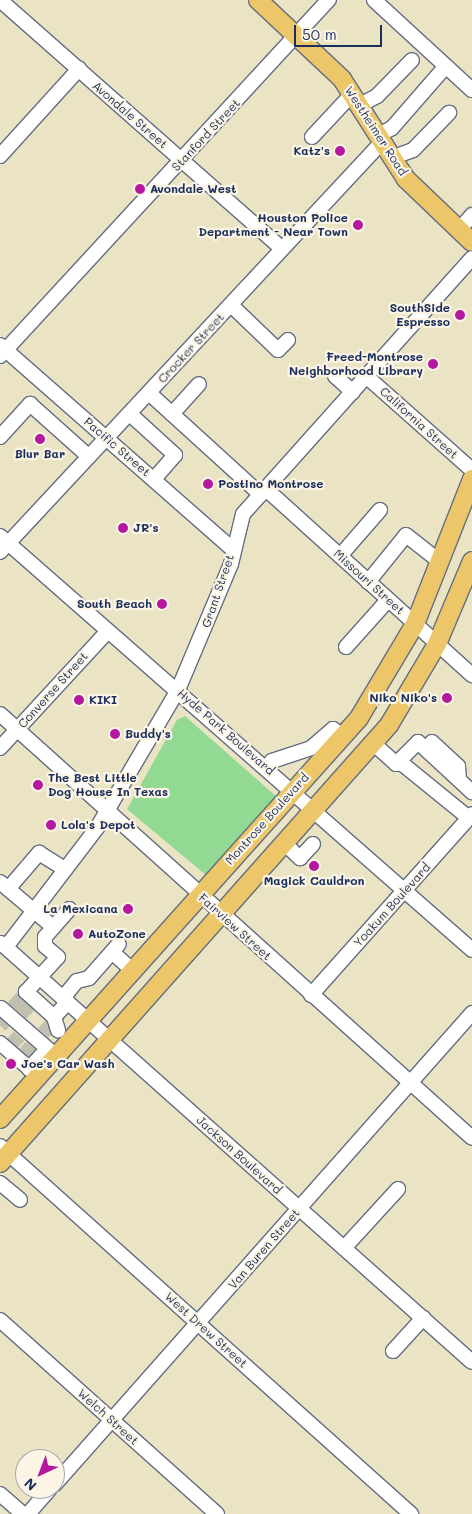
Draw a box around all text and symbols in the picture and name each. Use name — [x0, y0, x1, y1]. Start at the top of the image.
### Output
scale bar — [297, 15, 384, 47]
text: 50 m — [302, 24, 337, 44]
street label: Avondale Street — [90, 78, 170, 152]
street label: Westheimer Road — [342, 84, 410, 178]
street label: Stanford Street — [169, 96, 243, 174]
place label: Katz's — [293, 144, 330, 158]
marker: Katz's — [334, 145, 346, 157]
place label: Avondale West — [150, 182, 236, 196]
marker: Avondale West — [134, 183, 146, 195]
place label: Houston Police Department - Near Town — [198, 211, 348, 239]
marker: Houston Police Department - Near Town — [352, 219, 364, 231]
place label: SouthSide Espresso — [390, 301, 450, 329]
marker: SouthSide Espresso — [454, 309, 466, 321]
street label: Crocker Street — [155, 310, 227, 386]
place label: Freed-Montrose Neighborhood Library — [289, 350, 423, 378]
marker: Freed-Montrose Neighborhood Library — [427, 358, 439, 370]
street label: California Street — [377, 384, 461, 462]
street label: Pacific Street — [81, 414, 153, 480]
marker: Blur Bar — [34, 433, 46, 445]
place label: Blur Bar — [15, 447, 65, 461]
place label: Postino Montrose — [218, 477, 323, 491]
marker: Postino Montrose — [202, 478, 214, 490]
place label: JR's — [133, 521, 158, 535]
marker: JR's — [117, 522, 129, 534]
street label: Missouri Street — [331, 546, 407, 618]
street label: Grant Street — [199, 553, 237, 629]
place label: South Beach — [77, 597, 152, 611]
marker: South Beach — [156, 598, 168, 610]
street label: Converse Street — [15, 649, 91, 731]
street label: Hyde Park Boulevard — [175, 686, 277, 778]
place label: Niko Niko's — [370, 691, 437, 705]
marker: Niko Niko's — [441, 692, 453, 704]
place label: KIKI — [89, 693, 117, 707]
marker: KIKI — [73, 694, 85, 706]
place label: Buddy's — [125, 727, 171, 741]
marker: Buddy's — [109, 728, 121, 740]
street label: Montrose Boulevard — [222, 770, 312, 868]
place label: The Best Little Dog House In Texas — [48, 771, 168, 799]
marker: The Best Little Dog House In Texas — [32, 779, 44, 791]
place label: Lola's Depot — [61, 818, 135, 832]
marker: Lola's Depot — [45, 819, 57, 831]
marker: Magick Cauldron — [308, 860, 320, 872]
street label: Yoakum Boulevard — [351, 860, 433, 950]
place label: Magick Cauldron — [264, 874, 364, 888]
street label: Fairview Street — [196, 891, 274, 963]
place label: La Mexicana — [43, 902, 118, 916]
marker: La Mexicana — [122, 903, 134, 915]
place label: AutoZone — [88, 927, 146, 941]
marker: AutoZone — [72, 928, 84, 940]
place label: Joe's Car Wash — [21, 1057, 114, 1071]
marker: Joe's Car Wash — [5, 1058, 17, 1070]
street label: Jackson Boulevard — [193, 1113, 285, 1197]
street label: Van Buren Street — [225, 1206, 303, 1292]
street label: West Drew Street — [162, 1289, 250, 1371]
street label: Welch Street — [75, 1386, 141, 1448]
north arrow — [15, 1449, 65, 1499]
text: N — [20, 1474, 40, 1495]

